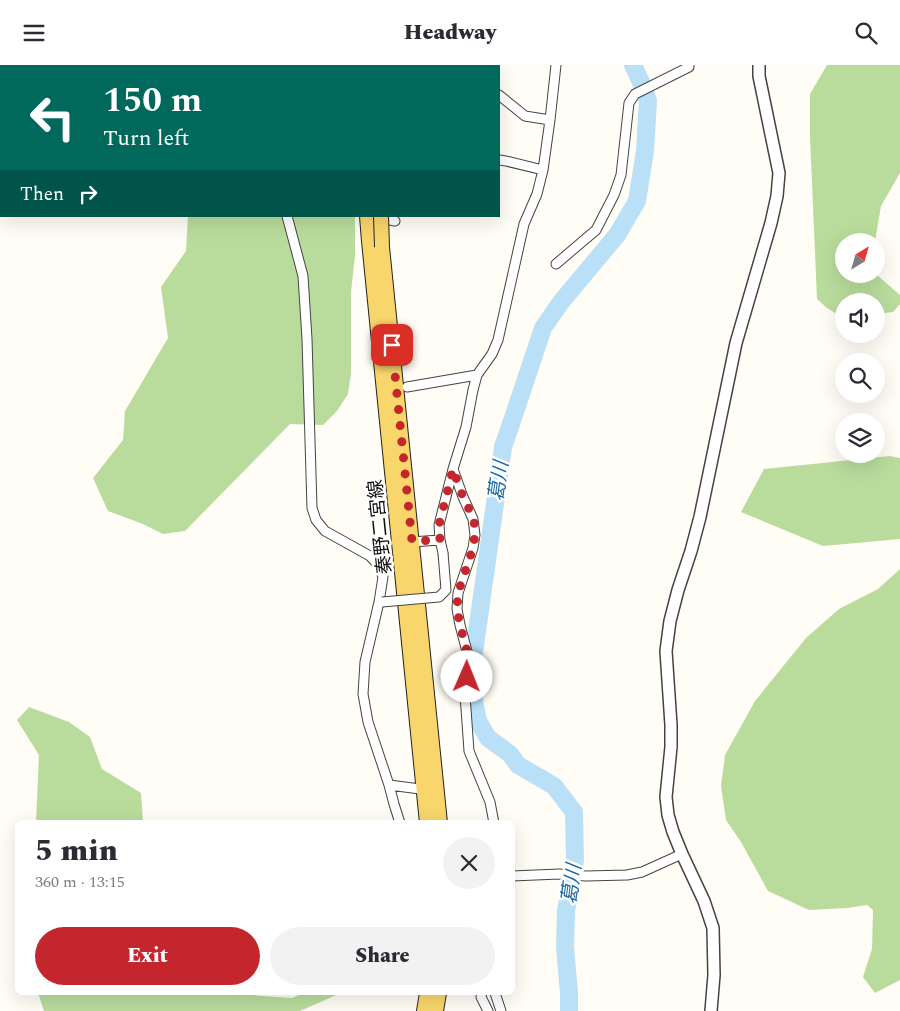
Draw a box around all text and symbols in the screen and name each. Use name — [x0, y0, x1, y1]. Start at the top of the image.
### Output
text: Headway — [404, 16, 496, 49]
icon: menu — [20, 19, 48, 47]
icon: search — [852, 19, 880, 47]
text: 150 m — [103, 74, 202, 127]
icon: left — [20, 85, 85, 150]
text: Turn left — [103, 122, 189, 155]
text: Then — [20, 180, 64, 209]
icon: right — [74, 180, 102, 208]
north arrow — [835, 233, 885, 283]
map controls — [835, 233, 885, 463]
button: sound — [835, 293, 885, 343]
pin — [371, 324, 413, 366]
icon: arrive — [378, 331, 406, 359]
button: search — [835, 353, 885, 403]
button: layers — [835, 413, 885, 463]
water label: 葛川 — [481, 457, 517, 503]
street label: 秦野二宮線 — [361, 478, 400, 576]
position arrow — [440, 650, 492, 702]
text: 5 min — [35, 828, 118, 874]
button: close — [443, 837, 495, 889]
water label: 葛川 — [554, 860, 590, 906]
text: 360 m · 13:15 — [35, 870, 125, 894]
button: Exit — [35, 927, 260, 985]
button: Share — [270, 927, 495, 985]

